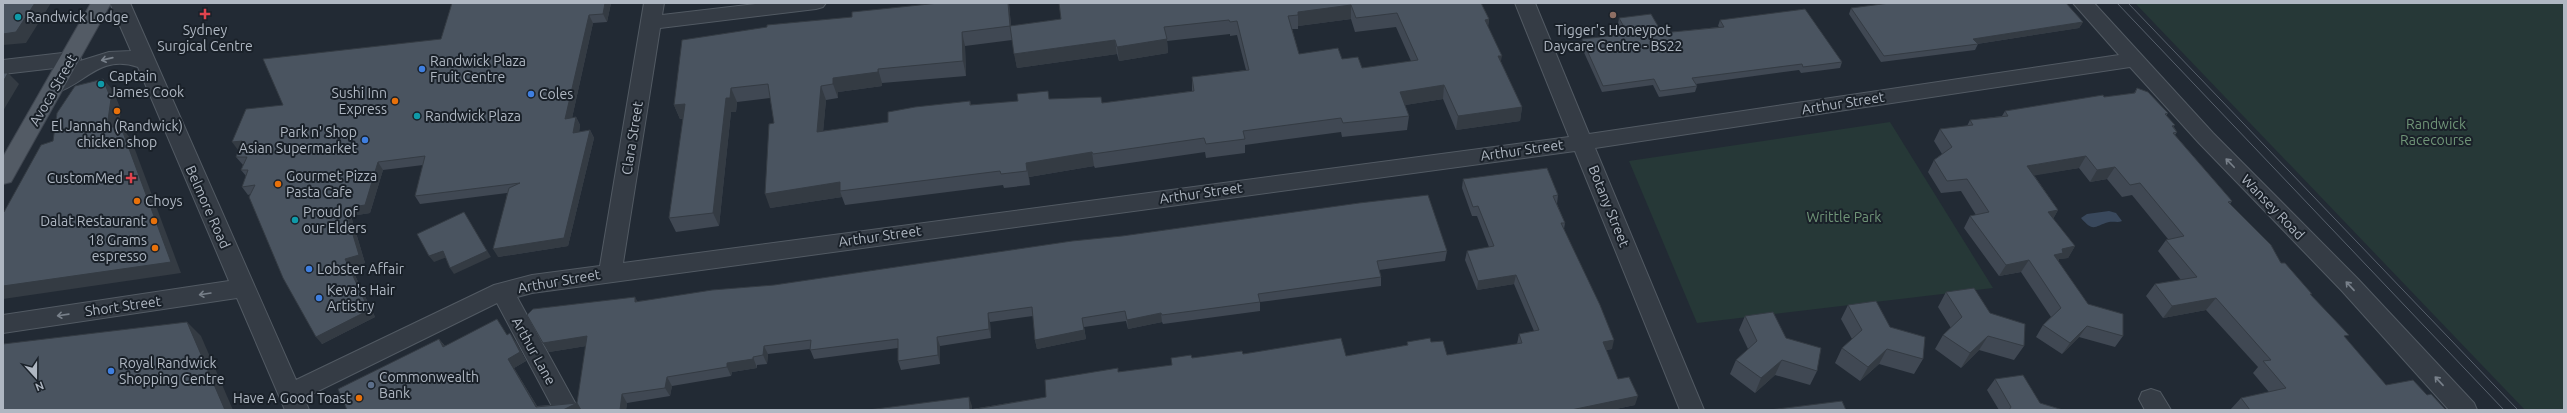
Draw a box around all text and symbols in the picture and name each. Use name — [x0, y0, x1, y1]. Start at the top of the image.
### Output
marker: Sydney Surgical Centre — [199, 8, 211, 20]
place label: Randwick Lodge — [26, 9, 128, 25]
marker: Tigger's Honeypot Daycare Centre - BS22 — [1608, 10, 1618, 20]
marker: Randwick Lodge — [13, 12, 23, 22]
place label: Sydney Surgical Centre — [157, 22, 253, 54]
place label: Tigger's Honeypot Daycare Centre - BS22 — [1544, 22, 1682, 54]
street label: Avoca Street — [26, 51, 80, 129]
place label: Randwick Plaza Fruit Centre — [430, 53, 526, 85]
one-way arrow — [101, 56, 114, 63]
marker: Randwick Plaza Fruit Centre — [417, 64, 427, 74]
place label: Captain James Cook — [109, 68, 184, 100]
marker: Captain James Cook — [96, 79, 106, 89]
place label: Sushi Inn Express — [331, 85, 387, 117]
place label: Coles — [539, 86, 573, 102]
street label: Arthur Street — [1801, 88, 1886, 117]
marker: Coles — [526, 89, 536, 99]
marker: Sushi Inn Express — [390, 96, 400, 106]
street label: Clara Street — [618, 100, 646, 176]
marker: El Jannah (Randwick) chicken shop — [112, 106, 122, 116]
place label: Randwick Plaza — [425, 108, 521, 124]
marker: Randwick Plaza — [412, 111, 422, 121]
park label: Randwick Racecourse — [2400, 116, 2472, 148]
place label: El Jannah (Randwick) chicken shop — [51, 118, 183, 150]
place label: Park n' Shop Asian Supermarket — [239, 124, 357, 156]
marker: Park n' Shop Asian Supermarket — [360, 135, 370, 145]
street label: Arthur Street — [1480, 136, 1565, 164]
one-way arrow — [2225, 158, 2235, 168]
street label: Belmore Road — [183, 163, 233, 251]
street label: Botany Street — [1585, 163, 1633, 250]
place label: Gourmet Pizza Pasta Cafe — [286, 168, 377, 200]
place label: CustomMed — [47, 170, 123, 186]
street label: Wansey Road — [2238, 171, 2308, 243]
marker: CustomMed — [126, 173, 136, 183]
marker: Gourmet Pizza Pasta Cafe — [273, 179, 283, 189]
street label: Arthur Street — [1159, 179, 1244, 207]
place label: Choys — [145, 193, 183, 209]
marker: Choys — [132, 196, 142, 206]
place label: Proud of our Elders — [303, 204, 367, 236]
park label: Writtle Park — [1807, 209, 1881, 225]
place label: Dalat Restaurant — [40, 213, 146, 229]
marker: Proud of our Elders — [290, 215, 300, 225]
marker: Dalat Restaurant — [149, 216, 159, 226]
street label: Arthur Street — [838, 222, 923, 250]
place label: 18 Grams espresso — [88, 232, 147, 264]
marker: 18 Grams espresso — [150, 243, 160, 253]
place label: Lobster Affair — [317, 261, 405, 277]
marker: Lobster Affair — [304, 264, 314, 274]
street label: Arthur Street — [516, 266, 602, 296]
one-way arrow — [2346, 281, 2355, 291]
place label: Keva's Hair Artistry — [327, 282, 396, 314]
one-way arrow — [199, 290, 212, 298]
street label: Short Street — [84, 293, 163, 319]
marker: Keva's Hair Artistry — [314, 293, 324, 303]
one-way arrow — [57, 311, 70, 319]
street label: Arthur Lane — [509, 315, 559, 387]
place label: Royal Randwick Shopping Centre — [119, 355, 224, 387]
north arrow — [16, 357, 56, 397]
marker: Royal Randwick Shopping Centre — [106, 366, 116, 376]
place label: Commonwealth Bank — [379, 369, 479, 401]
one-way arrow — [2435, 377, 2444, 387]
text: N — [34, 379, 46, 393]
marker: Commonwealth Bank — [366, 380, 376, 390]
place label: Have A Good Toast — [233, 390, 351, 406]
marker: Have A Good Toast — [354, 393, 364, 403]

